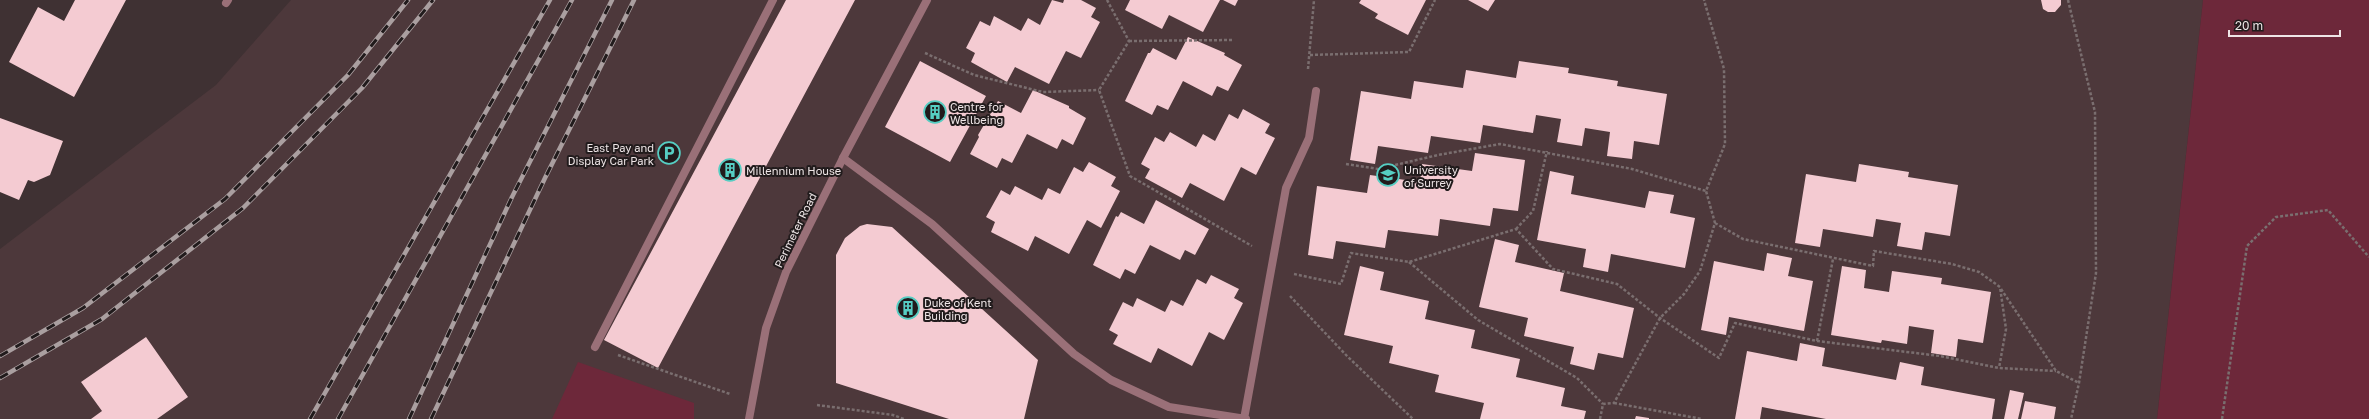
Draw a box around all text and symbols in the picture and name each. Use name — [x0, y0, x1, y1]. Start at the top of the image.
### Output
scale bar — [2229, 12, 2340, 38]
text: 20 m — [2235, 18, 2263, 33]
building icon: Centre for Wellbeing — [922, 99, 948, 125]
place label: Centre for Wellbeing — [950, 100, 1004, 126]
parking icon: East Pay and Display Car Park — [656, 140, 682, 166]
place label: East Pay and Display Car Park — [568, 141, 654, 167]
building icon: Millennium House — [717, 157, 743, 183]
school or university icon: University of Surrey — [1375, 162, 1401, 188]
place label: University of Surrey — [1404, 163, 1458, 189]
place label: Millennium House — [746, 164, 841, 177]
street label: Perimeter Road — [771, 190, 819, 270]
building icon: Duke of Kent Building — [895, 295, 921, 321]
place label: Duke of Kent Building — [924, 296, 992, 322]

